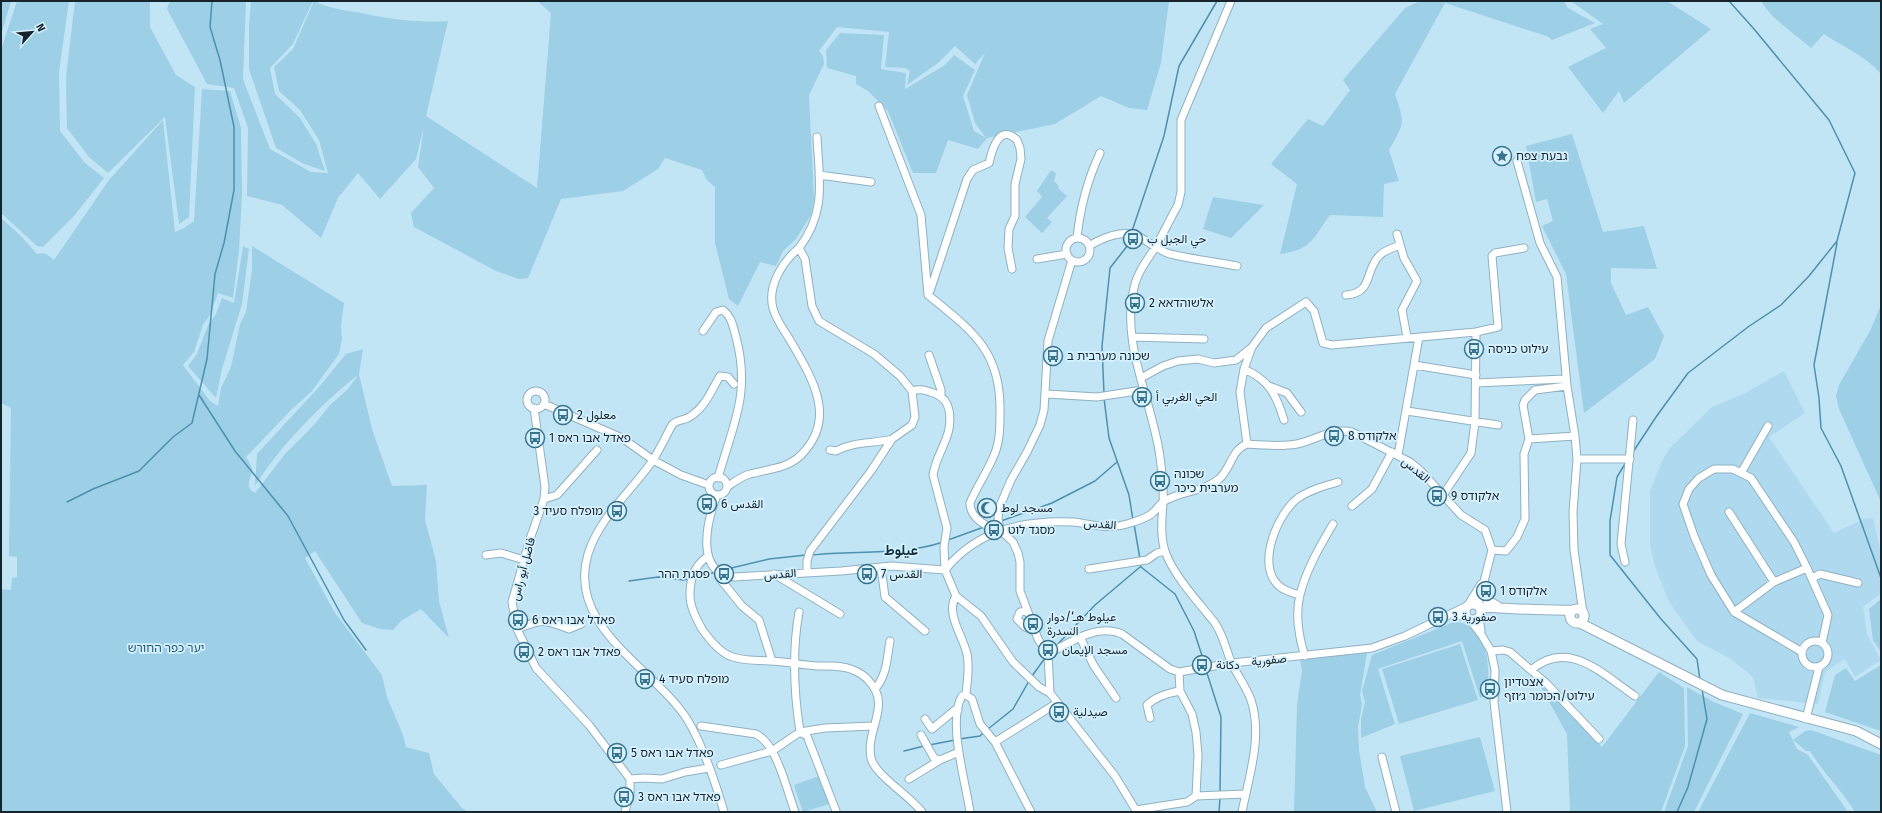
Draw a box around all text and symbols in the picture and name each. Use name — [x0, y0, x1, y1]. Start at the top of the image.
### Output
north arrow — [12, 12, 52, 52]
text: N — [33, 21, 48, 34]
place icon: גבעת צפח — [1491, 145, 1513, 167]
place label: גבעת צפח — [1516, 149, 1568, 163]
bus stop icon: حي الجبل ب — [1122, 228, 1144, 250]
place label: حي الجبل ب — [1147, 232, 1206, 249]
bus stop icon: אלשוהדאא 2 — [1124, 292, 1146, 314]
place label: אלשוהדאא 2 — [1149, 296, 1214, 310]
bus stop icon: עילוט כניסה — [1463, 338, 1485, 360]
place label: עילוט כניסה — [1488, 342, 1548, 356]
bus stop icon: שכונה מערבית ב — [1042, 345, 1064, 367]
place label: שכונה מערבית ב — [1067, 349, 1150, 363]
bus stop icon: الحي الغربي أ — [1131, 386, 1153, 408]
place label: الحي الغربي أ — [1156, 390, 1217, 407]
bus stop icon: معلول 2 — [552, 404, 574, 426]
place label: معلول 2 — [577, 408, 616, 423]
bus stop icon: אלקודס 8 — [1323, 425, 1345, 447]
bus stop icon: פאדל אבו ראס 1 — [524, 427, 546, 449]
place label: אלקודס 8 — [1348, 429, 1397, 443]
place label: פאדל אבו ראס 1 — [549, 431, 631, 445]
street label: القدس — [1398, 454, 1433, 487]
place label: שכונה מערבית כיכר — [1174, 467, 1239, 495]
bus stop icon: שכונה מערבית כיכר — [1149, 470, 1171, 492]
bus stop icon: אלקודס 9 — [1426, 485, 1448, 507]
place label: אלקודס 9 — [1451, 489, 1500, 503]
bus stop icon: القدس 6 — [696, 493, 718, 515]
place label: القدس 6 — [721, 497, 763, 512]
mosque icon: مسجد لوط — [976, 497, 998, 519]
bus stop icon: מופלח סעיד 3 — [606, 500, 628, 522]
place label: مسجد لوط — [1001, 501, 1053, 516]
place label: מופלח סעיד 3 — [533, 504, 603, 518]
street label: القدس — [1083, 516, 1117, 533]
bus stop icon: מסגד לוט — [983, 519, 1005, 541]
place label: מסגד לוט — [1008, 523, 1055, 537]
street label: فاضل أبو راس — [508, 536, 539, 602]
district label: عيلوط — [884, 542, 918, 559]
bus stop icon: פסגת ההר — [713, 563, 735, 585]
bus stop icon: القدس 7 — [856, 563, 878, 585]
street label: القدس — [763, 566, 797, 583]
place label: פסגת ההר — [658, 567, 710, 581]
place label: القدس 7 — [881, 567, 922, 582]
bus stop icon: אלקודס 1 — [1475, 580, 1497, 602]
place label: אלקודס 1 — [1500, 584, 1548, 598]
bus stop icon: صفورية 3 — [1427, 606, 1449, 628]
bus stop icon: פאדל אבו ראס 6 — [507, 609, 529, 631]
place label: عيلوط هـ‘/دوار السدرة — [1046, 610, 1116, 639]
place label: صفورية 3 — [1452, 610, 1497, 625]
place label: פאדל אבו ראס 6 — [532, 613, 615, 627]
bus stop icon: عيلوط هـ‘/دوار السدرة — [1022, 613, 1044, 635]
bus stop icon: مسجد الإيمان — [1037, 639, 1059, 661]
park label: יער כפר החורש — [128, 641, 204, 655]
bus stop icon: פאדל אבו ראס 2 — [513, 641, 535, 663]
place label: مسجد الإيمان — [1062, 643, 1128, 658]
place label: פאדל אבו ראס 2 — [538, 645, 621, 659]
street label: صفورية — [1251, 651, 1287, 670]
bus stop icon: دكانة — [1191, 654, 1213, 676]
place label: دكانة — [1216, 658, 1240, 672]
bus stop icon: מופלח סעיד 4 — [634, 668, 656, 690]
place label: מופלח סעיד 4 — [659, 672, 729, 686]
place label: אצטדיון עילוט/הכומר ג׳וזף — [1504, 675, 1595, 703]
bus stop icon: אצטדיון עילוט/הכומר ג׳וזף — [1479, 678, 1501, 700]
bus stop icon: صيدلية — [1048, 701, 1070, 723]
place label: صيدلية — [1073, 705, 1108, 719]
bus stop icon: פאדל אבו ראס 5 — [606, 742, 628, 764]
place label: פאדל אבו ראס 5 — [631, 746, 714, 760]
bus stop icon: פאדל אבו ראס 3 — [613, 786, 635, 808]
place label: פאדל אבו ראס 3 — [638, 790, 721, 804]

